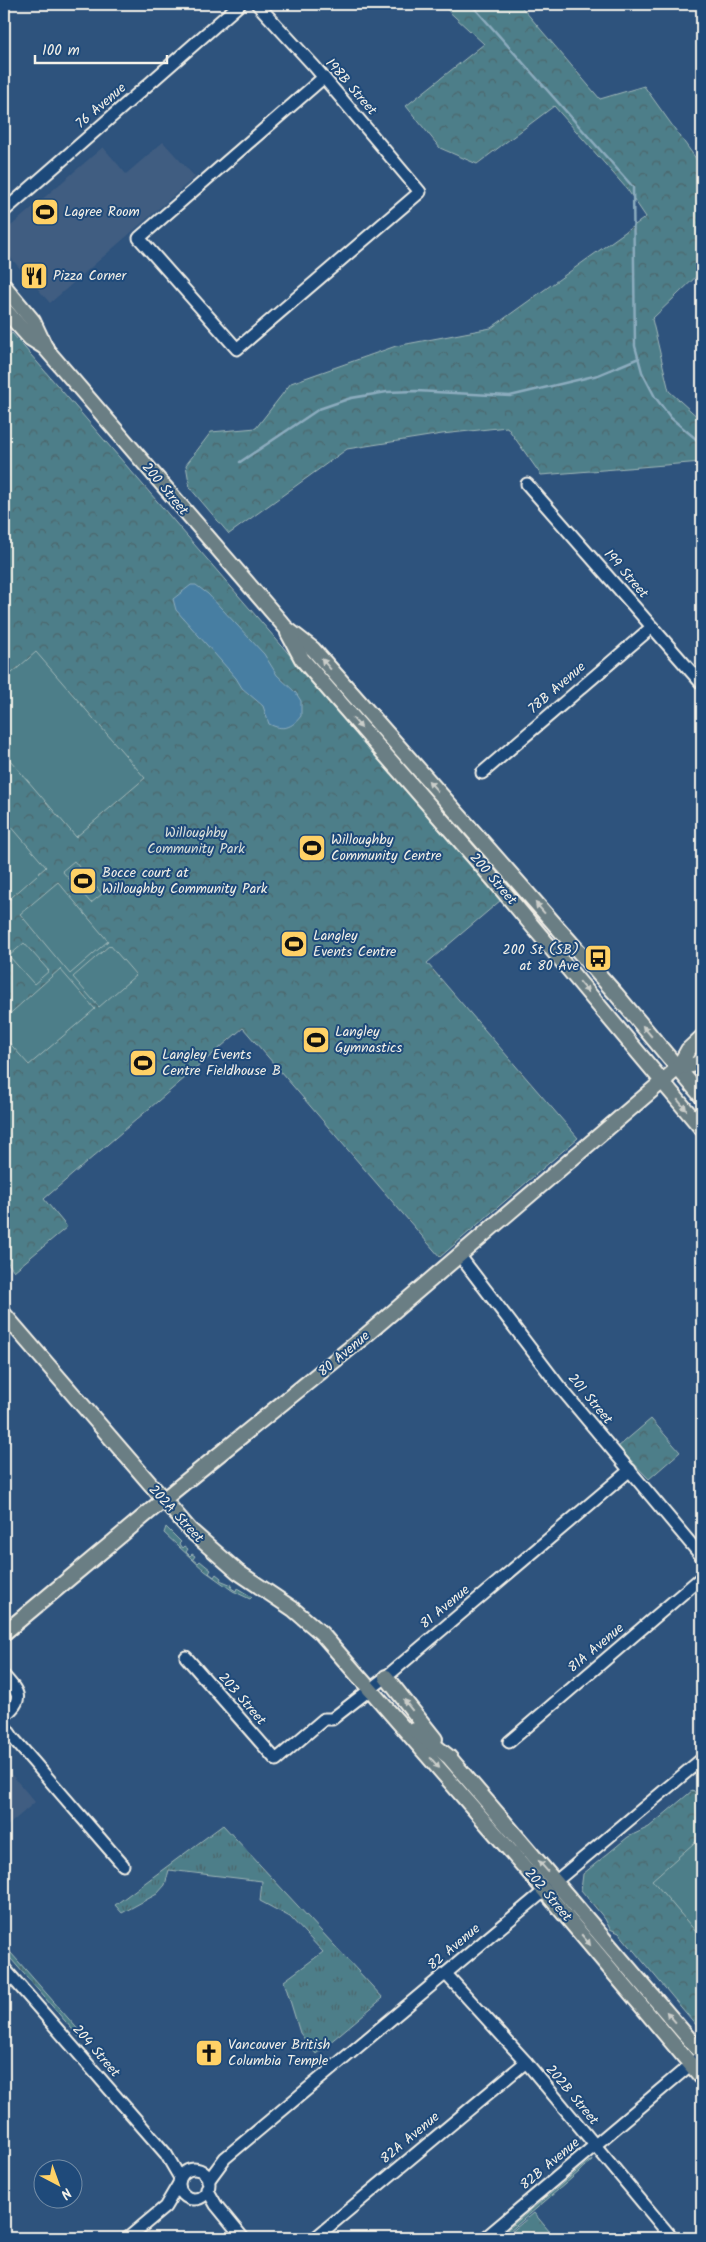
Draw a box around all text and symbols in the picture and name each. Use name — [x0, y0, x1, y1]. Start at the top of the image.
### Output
scale bar — [35, 32, 168, 64]
text: 100 m — [42, 39, 80, 63]
street label: 198B Street — [320, 53, 383, 121]
street label: 76 Avenue — [71, 77, 132, 134]
sports icon: Lagree Room — [30, 197, 60, 227]
place label: Lagree Room — [64, 201, 140, 223]
restaurant icon: Pizza Corner — [19, 261, 49, 291]
place label: Pizza Corner — [53, 265, 128, 287]
street label: 200 Street — [136, 458, 194, 521]
street label: 199 Street — [598, 544, 654, 604]
street label: 78B Avenue — [523, 656, 591, 719]
one-way arrow — [321, 658, 332, 670]
one-way arrow — [351, 716, 363, 728]
one-way arrow — [427, 780, 438, 793]
park label: Willoughby Community Park — [147, 822, 245, 860]
place label: Willoughby Community Centre — [331, 829, 442, 867]
sports icon: Willoughby Community Centre — [297, 833, 327, 863]
street label: 200 Street — [464, 848, 522, 911]
place label: Bocce court at Willoughby Community Park — [102, 862, 268, 900]
sports icon: Bocce court at Willoughby Community Park — [68, 866, 98, 896]
one-way arrow — [535, 902, 546, 915]
place label: Langley Events Centre — [313, 925, 397, 963]
sports icon: Langley Events Centre — [279, 929, 309, 959]
place label: 200 St (SB) at 80 Ave — [503, 939, 580, 977]
bus stop icon: 200 St (SB) at 80 Ave — [583, 943, 613, 973]
one-way arrow — [578, 981, 589, 994]
place label: Langley Gymnastics — [335, 1021, 402, 1059]
sports icon: Langley Gymnastics — [301, 1025, 331, 1055]
one-way arrow — [641, 1025, 652, 1038]
place label: Langley Events Centre Fieldhouse B — [162, 1044, 281, 1082]
sports icon: Langley Events Centre Fieldhouse B — [128, 1048, 158, 1078]
one-way arrow — [677, 1098, 688, 1111]
street label: 80 Avenue — [313, 1325, 375, 1382]
street label: 201 Street — [562, 1369, 618, 1430]
street label: 202A Street — [143, 1480, 209, 1549]
street label: 81 Avenue — [415, 1579, 475, 1635]
street label: 81A Avenue — [563, 1617, 630, 1678]
street label: 203 Street — [213, 1668, 272, 1731]
one-way arrow — [403, 1698, 413, 1712]
one-way arrow — [429, 1757, 440, 1769]
one-way arrow — [538, 1860, 549, 1873]
street label: 202 Street — [519, 1863, 577, 1927]
street label: 82 Avenue — [423, 1918, 486, 1976]
one-way arrow — [580, 1933, 591, 1946]
one-way arrow — [665, 2011, 676, 2024]
street label: 204 Street — [67, 2020, 126, 2083]
place label: Vancouver British Columbia Temple — [228, 2034, 330, 2072]
church icon: Vancouver British Columbia Temple — [194, 2038, 224, 2068]
street label: 202B Street — [540, 2060, 604, 2131]
street label: 82A Avenue — [375, 2106, 445, 2170]
street label: 82B Avenue — [515, 2132, 585, 2196]
north arrow — [32, 2160, 82, 2210]
text: N — [55, 2182, 76, 2204]

